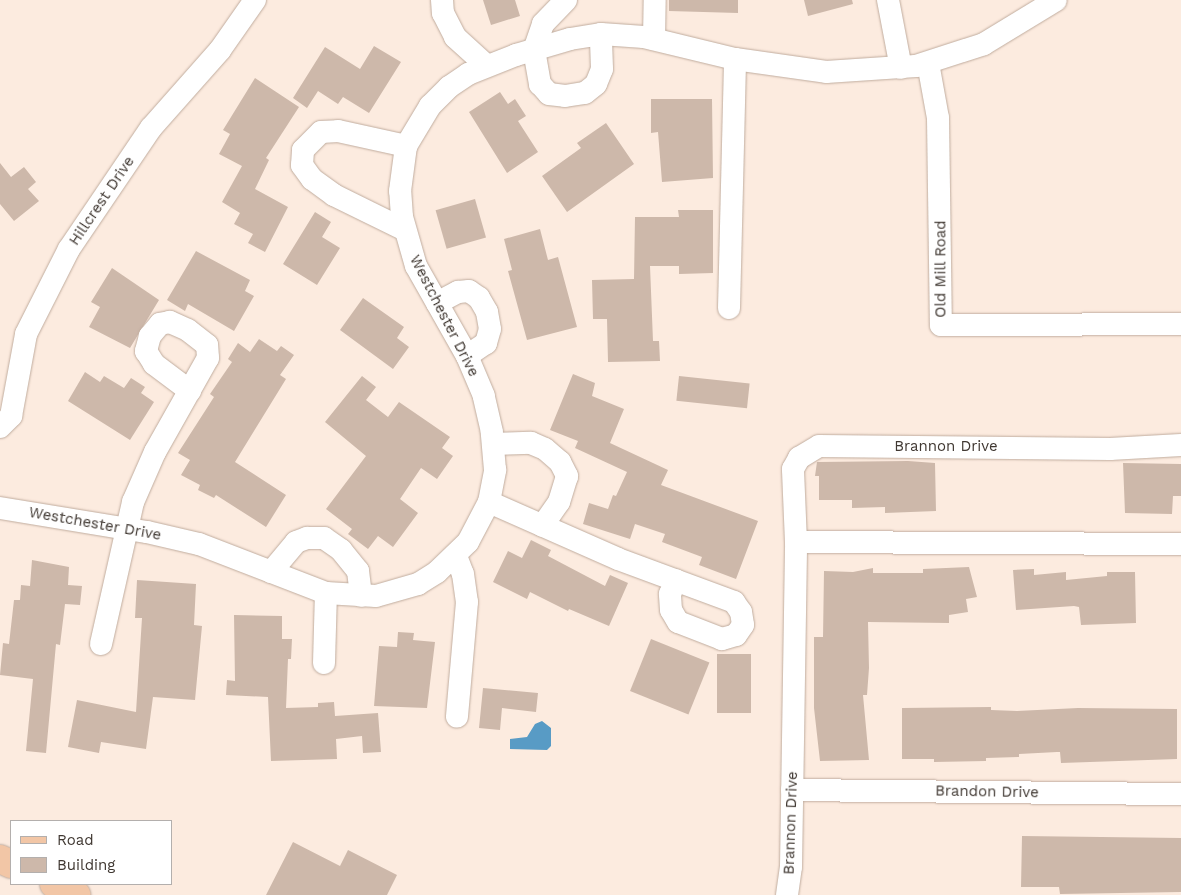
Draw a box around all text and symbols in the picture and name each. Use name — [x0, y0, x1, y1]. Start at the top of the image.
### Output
street label: Hillcrest Drive — [66, 153, 138, 249]
street label: Old Mill Road — [932, 220, 950, 318]
street label: Westchester Drive — [405, 252, 483, 380]
street label: Brannon Drive — [894, 438, 998, 456]
street label: Westchester Drive — [27, 503, 163, 545]
street label: Brannon Drive — [780, 771, 802, 875]
street label: Brandon Drive — [935, 782, 1039, 802]
legend — [10, 820, 172, 885]
text: Road — [57, 831, 94, 849]
text: Building — [57, 856, 115, 874]

